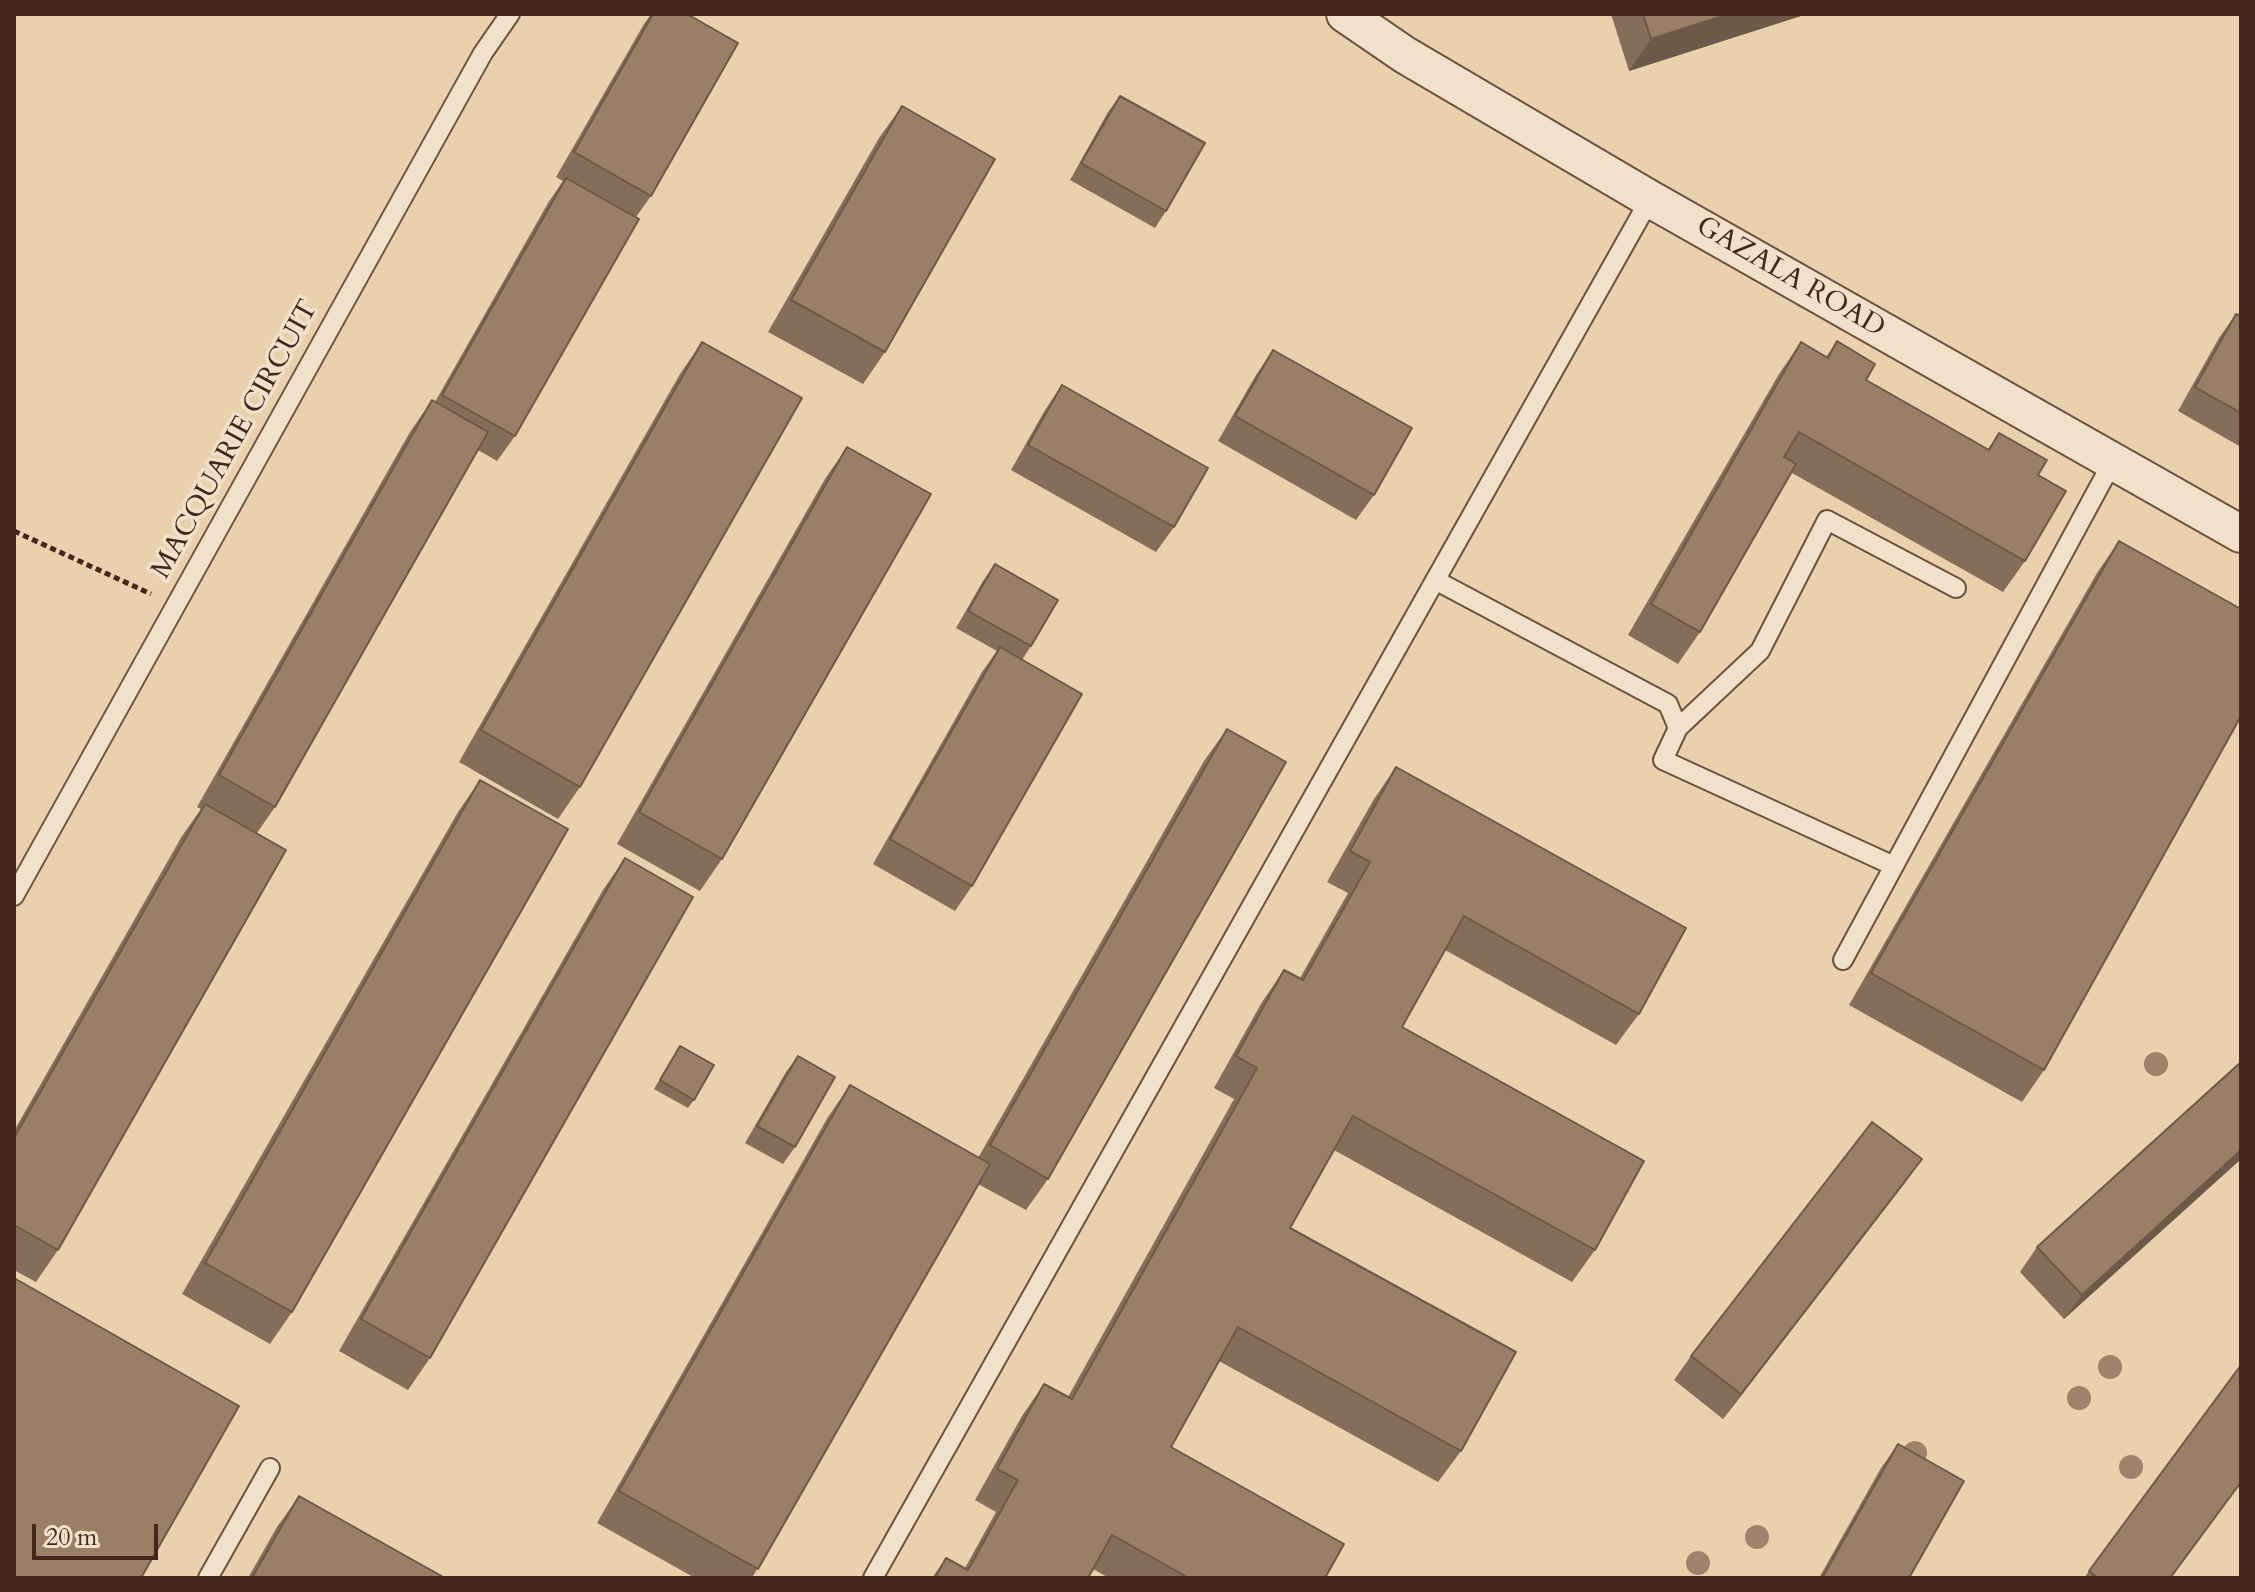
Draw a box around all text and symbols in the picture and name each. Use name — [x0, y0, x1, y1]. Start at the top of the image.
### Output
street label: GAZALA ROAD — [1690, 210, 1890, 346]
street label: MACQUARIE CIRCUIT — [145, 295, 327, 585]
scale bar — [36, 1508, 162, 1558]
text: 20 m — [46, 1521, 97, 1554]

